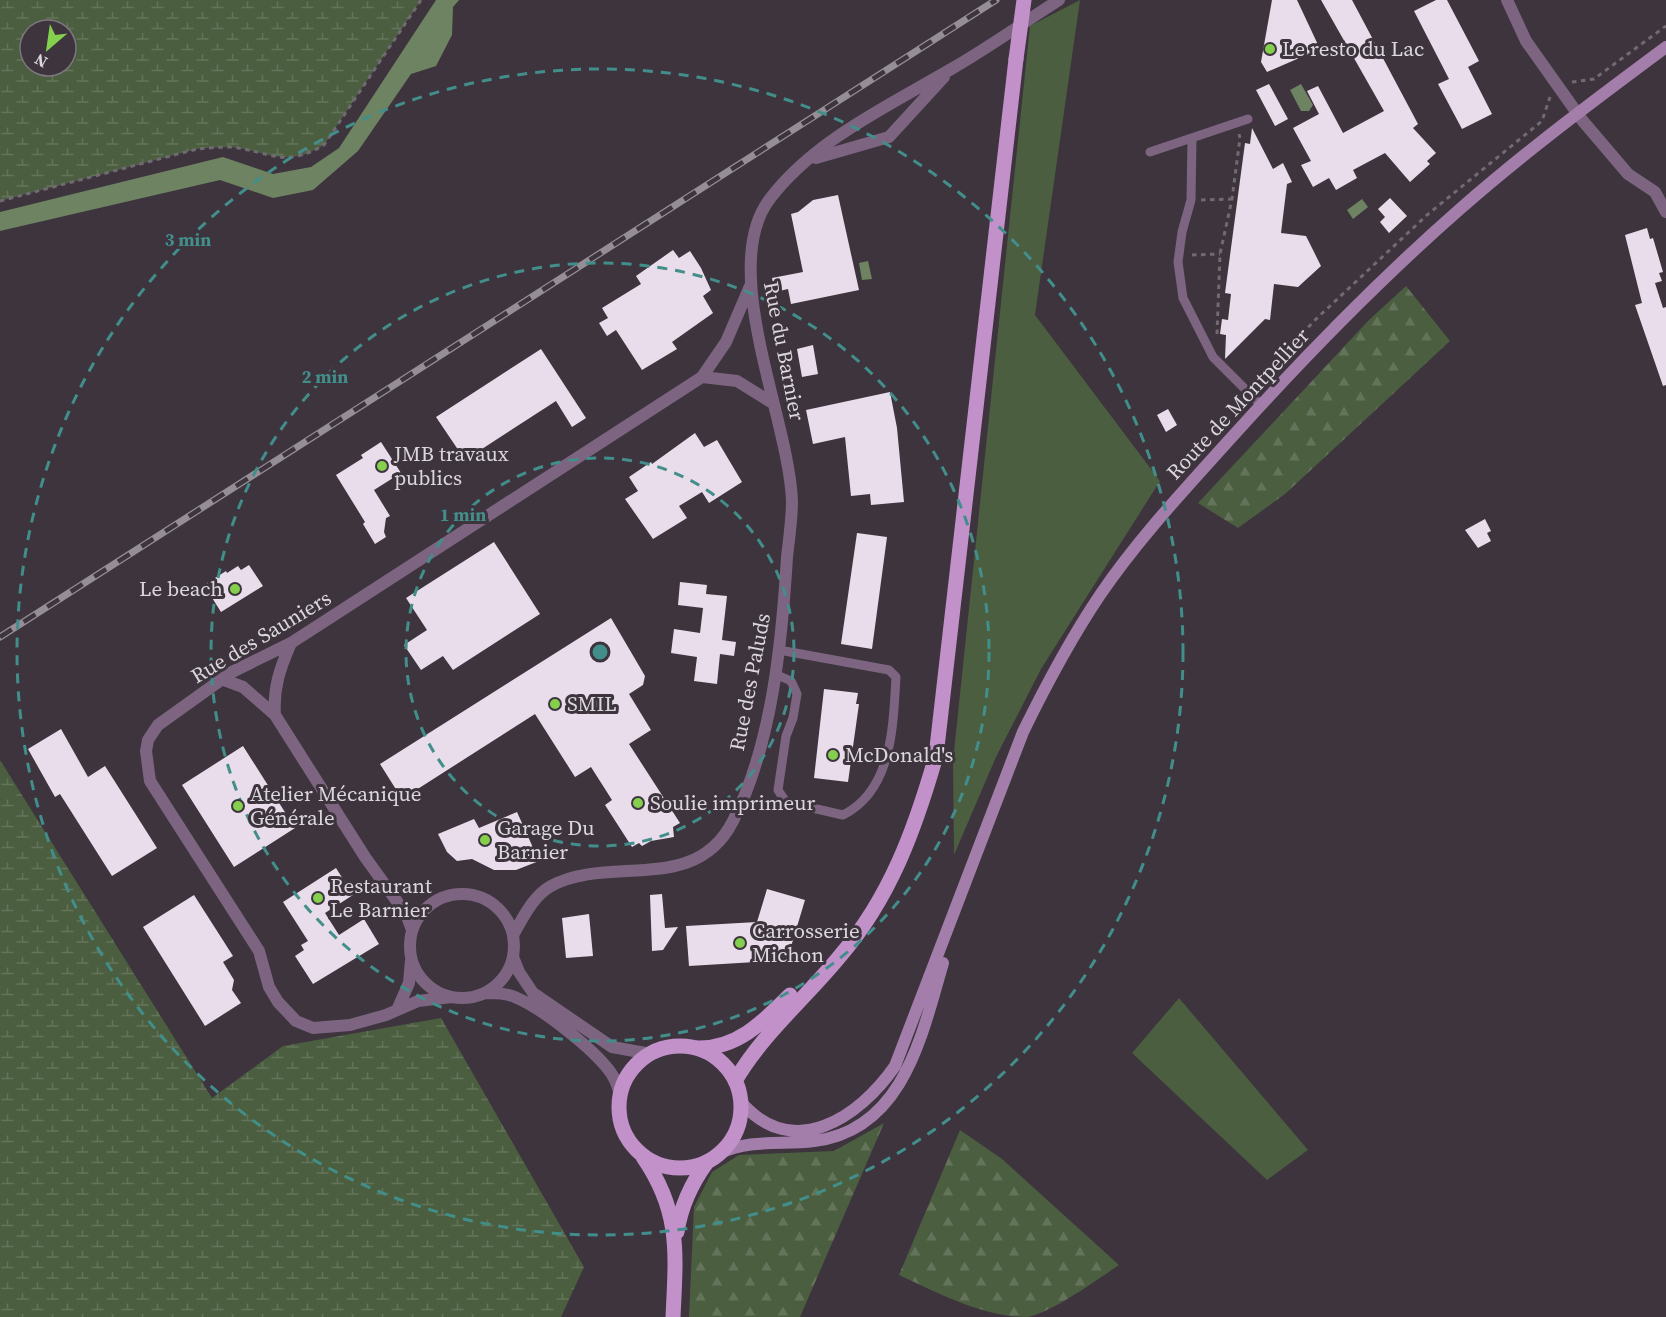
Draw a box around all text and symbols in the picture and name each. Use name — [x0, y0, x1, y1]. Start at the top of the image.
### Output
north arrow — [18, 18, 78, 78]
place label: Le resto du Lac — [1282, 34, 1424, 63]
marker: Le resto du Lac — [1263, 42, 1277, 56]
text: N — [30, 49, 51, 74]
text: 3 min — [165, 227, 211, 252]
street label: Rue du Barnier — [757, 279, 812, 423]
street label: Route de Montpellier — [1160, 321, 1316, 486]
text: 2 min — [302, 364, 348, 389]
place label: JMB travaux publics — [393, 439, 509, 492]
marker: JMB travaux publics — [375, 459, 389, 473]
text: 1 min — [440, 502, 486, 527]
place label: Le beach — [139, 574, 223, 603]
marker: Le beach — [228, 582, 242, 596]
street label: Rue des Sauniers — [185, 583, 336, 690]
street label: Rue des Paluds — [722, 610, 777, 753]
centre of rings — [590, 642, 610, 662]
place label: SMIL — [567, 689, 617, 718]
marker: SMIL — [548, 697, 562, 711]
place label: McDonald's — [845, 740, 953, 769]
marker: McDonald's — [826, 748, 840, 762]
place label: Atelier Mécanique Générale — [250, 779, 421, 832]
place label: Soulie imprimeur — [650, 788, 816, 817]
marker: Soulie imprimeur — [631, 796, 645, 810]
marker: Atelier Mécanique Générale — [231, 799, 245, 813]
place label: Garage Du Barnier — [497, 813, 594, 866]
marker: Garage Du Barnier — [478, 833, 492, 847]
place label: Restaurant Le Barnier — [330, 871, 432, 924]
marker: Restaurant Le Barnier — [311, 891, 325, 905]
place label: Carrosserie Michon — [752, 916, 860, 969]
marker: Carrosserie Michon — [733, 936, 747, 950]

